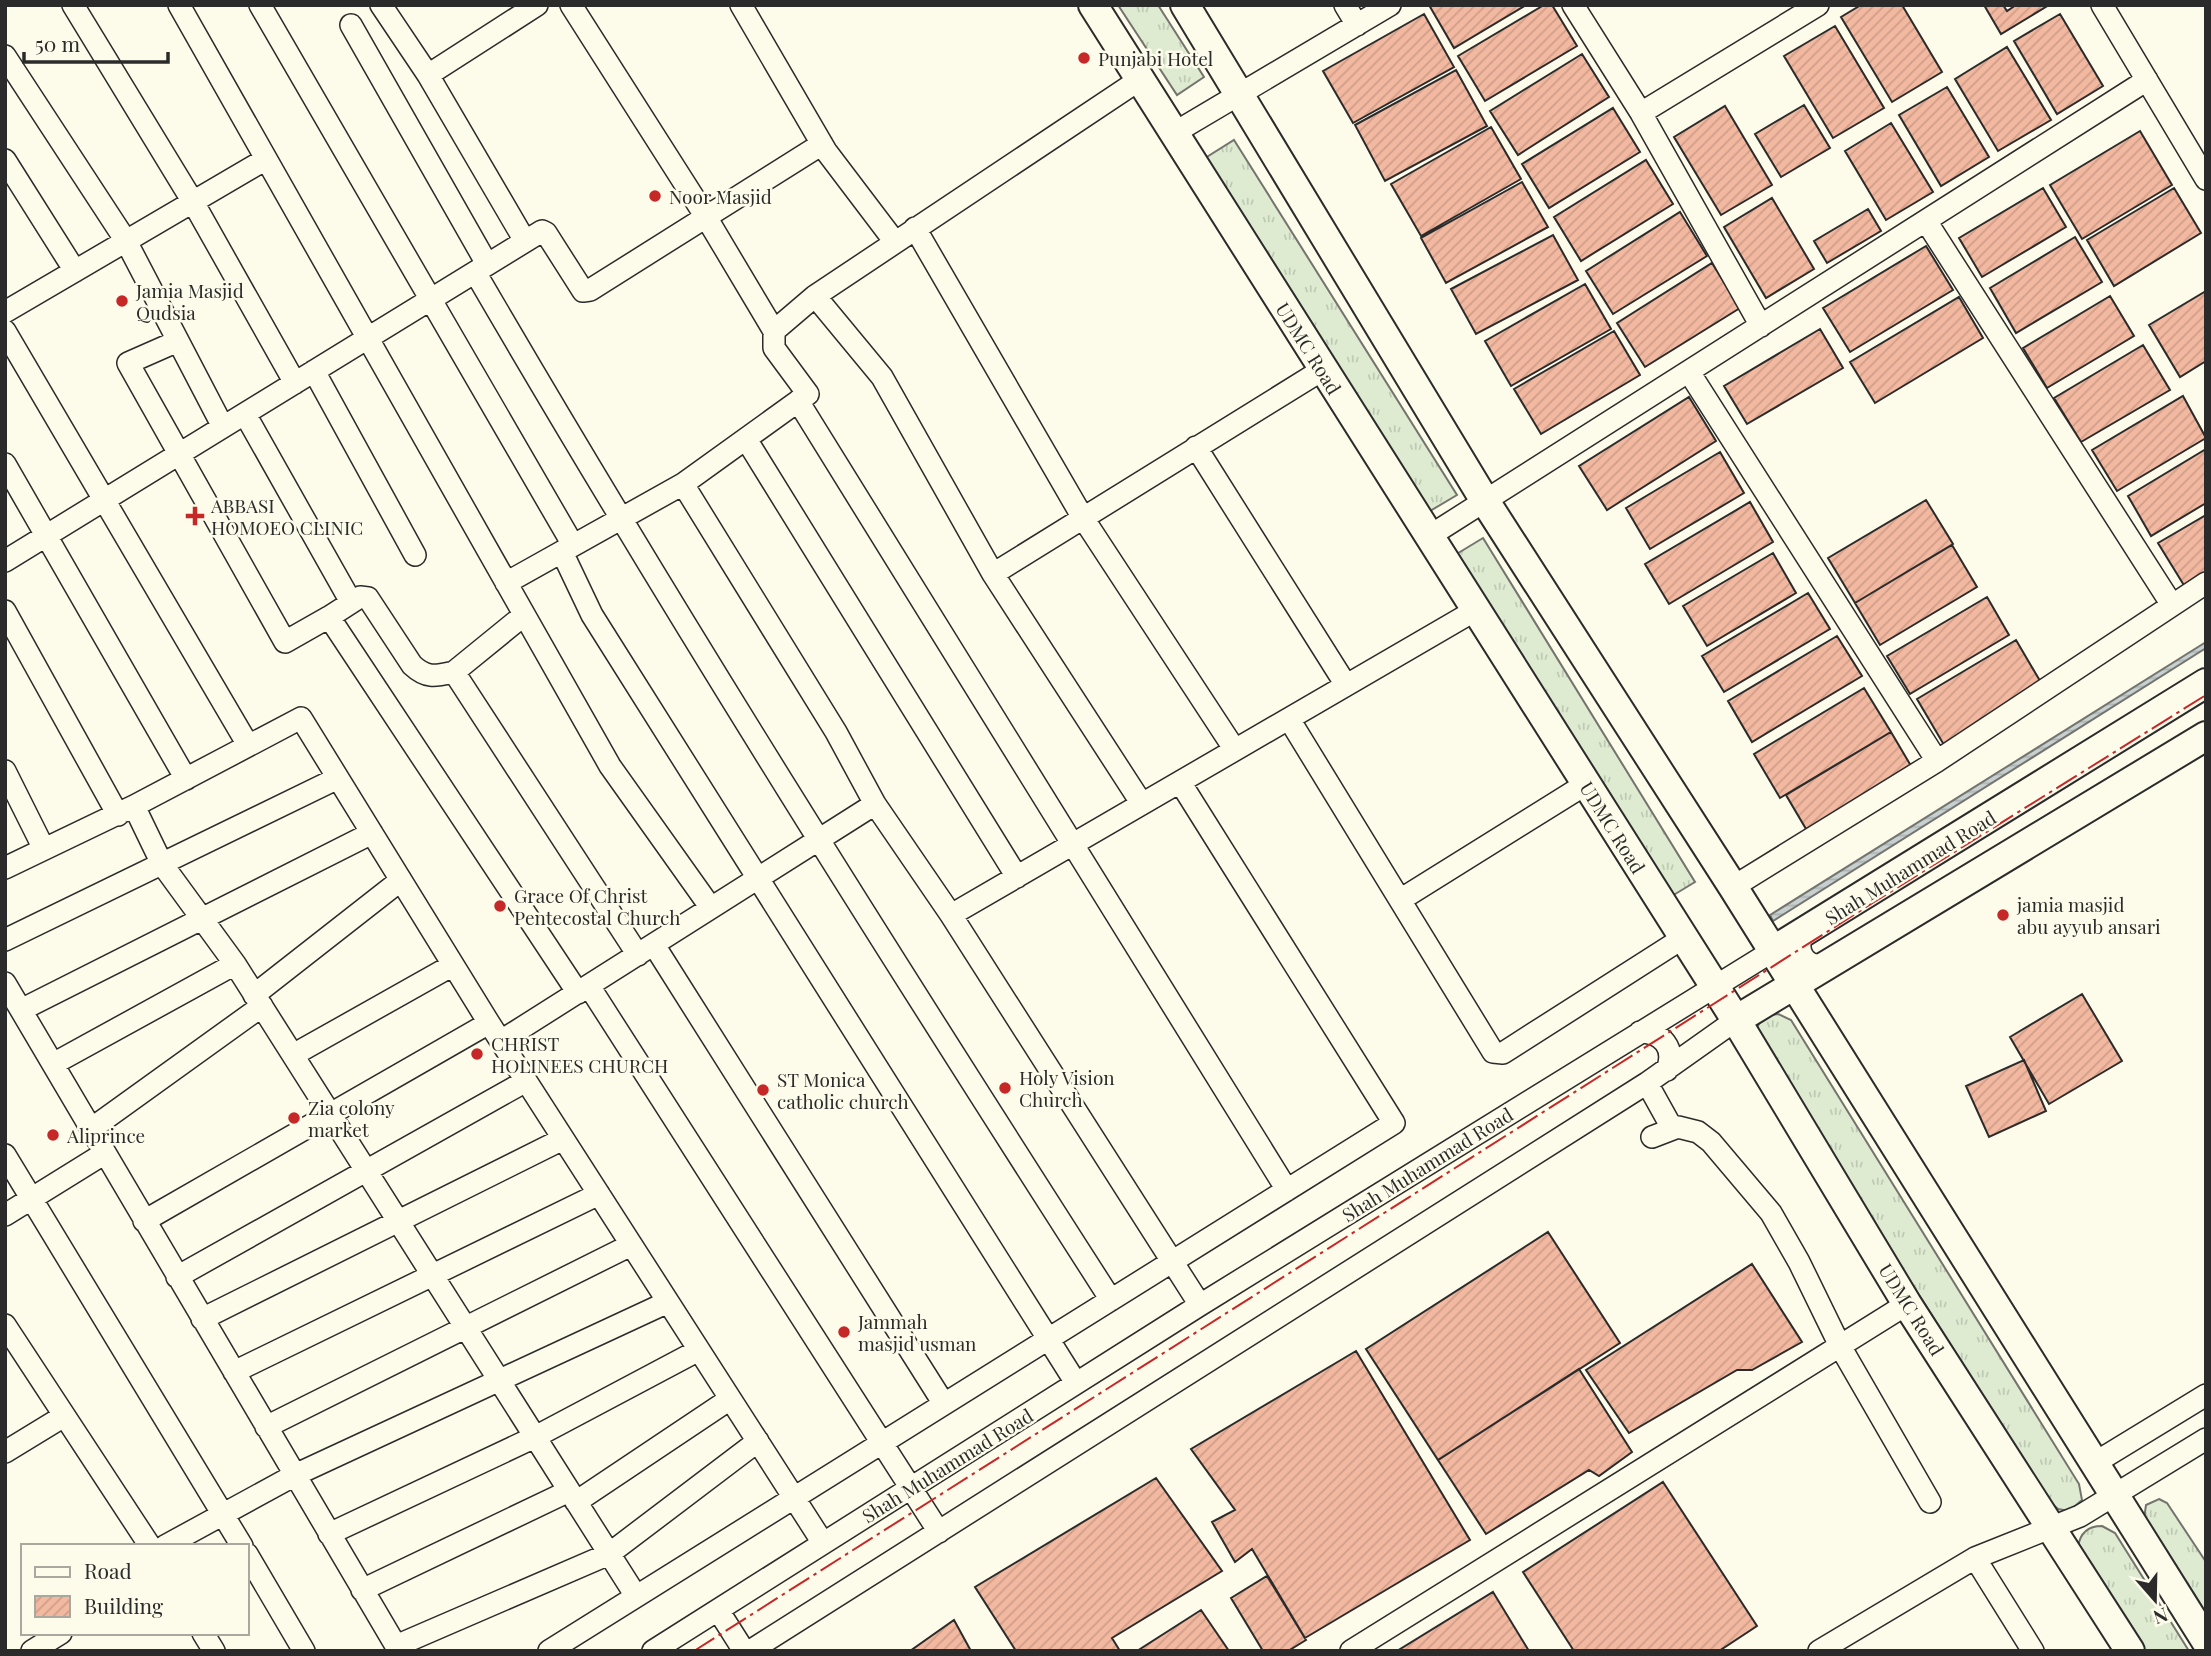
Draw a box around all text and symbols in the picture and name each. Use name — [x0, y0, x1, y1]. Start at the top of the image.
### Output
scale bar — [24, 21, 168, 65]
text: 50 m — [35, 29, 81, 57]
place label: Punjabi Hotel — [1098, 45, 1214, 71]
marker: Punjabi Hotel — [1076, 50, 1092, 66]
place label: Noor Masjid — [669, 183, 772, 209]
marker: Noor Masjid — [647, 188, 663, 204]
place label: Jamia Masjid Qudsia — [135, 277, 244, 325]
marker: Jamia Masjid Qudsia — [114, 293, 130, 309]
street label: UDMC Road — [1270, 297, 1348, 399]
place label: ABBASI HOMOEO CLINIC — [210, 492, 363, 540]
marker: ABBASI HOMOEO CLINIC — [185, 506, 205, 526]
street label: UDMC Road — [1574, 776, 1652, 878]
street label: Shah Muhammad Road — [1820, 804, 2000, 930]
place label: Grace Of Christ Pentecostal Church — [514, 882, 680, 930]
place label: jamia masjid abu ayyub ansari — [2016, 891, 2161, 939]
marker: Grace Of Christ Pentecostal Church — [492, 898, 508, 914]
marker: jamia masjid abu ayyub ansari — [1995, 907, 2011, 923]
place label: CHRIST HOLINEES CHURCH — [491, 1030, 669, 1078]
marker: CHRIST HOLINEES CHURCH — [469, 1046, 485, 1062]
place label: Holy Vision Church — [1019, 1064, 1115, 1112]
place label: ST Monica catholic church — [777, 1066, 909, 1114]
marker: Holy Vision Church — [997, 1080, 1013, 1096]
marker: ST Monica catholic church — [755, 1082, 771, 1098]
place label: Zia colony market — [308, 1094, 395, 1142]
street label: Shah Muhammad Road — [1337, 1101, 1517, 1227]
marker: Zia colony market — [286, 1110, 302, 1126]
place label: Aliprince — [66, 1122, 145, 1148]
marker: Aliprince — [45, 1127, 61, 1143]
street label: UDMC Road — [1873, 1258, 1951, 1360]
place label: Jammah masjid usman — [857, 1308, 977, 1356]
marker: Jammah masjid usman — [836, 1324, 852, 1340]
street label: Shah Muhammad Road — [857, 1402, 1037, 1528]
legend — [21, 1544, 248, 1635]
text: Road — [84, 1556, 132, 1584]
north arrow — [2120, 1565, 2190, 1635]
text: Building — [84, 1591, 163, 1619]
text: N — [2150, 1602, 2172, 1632]

